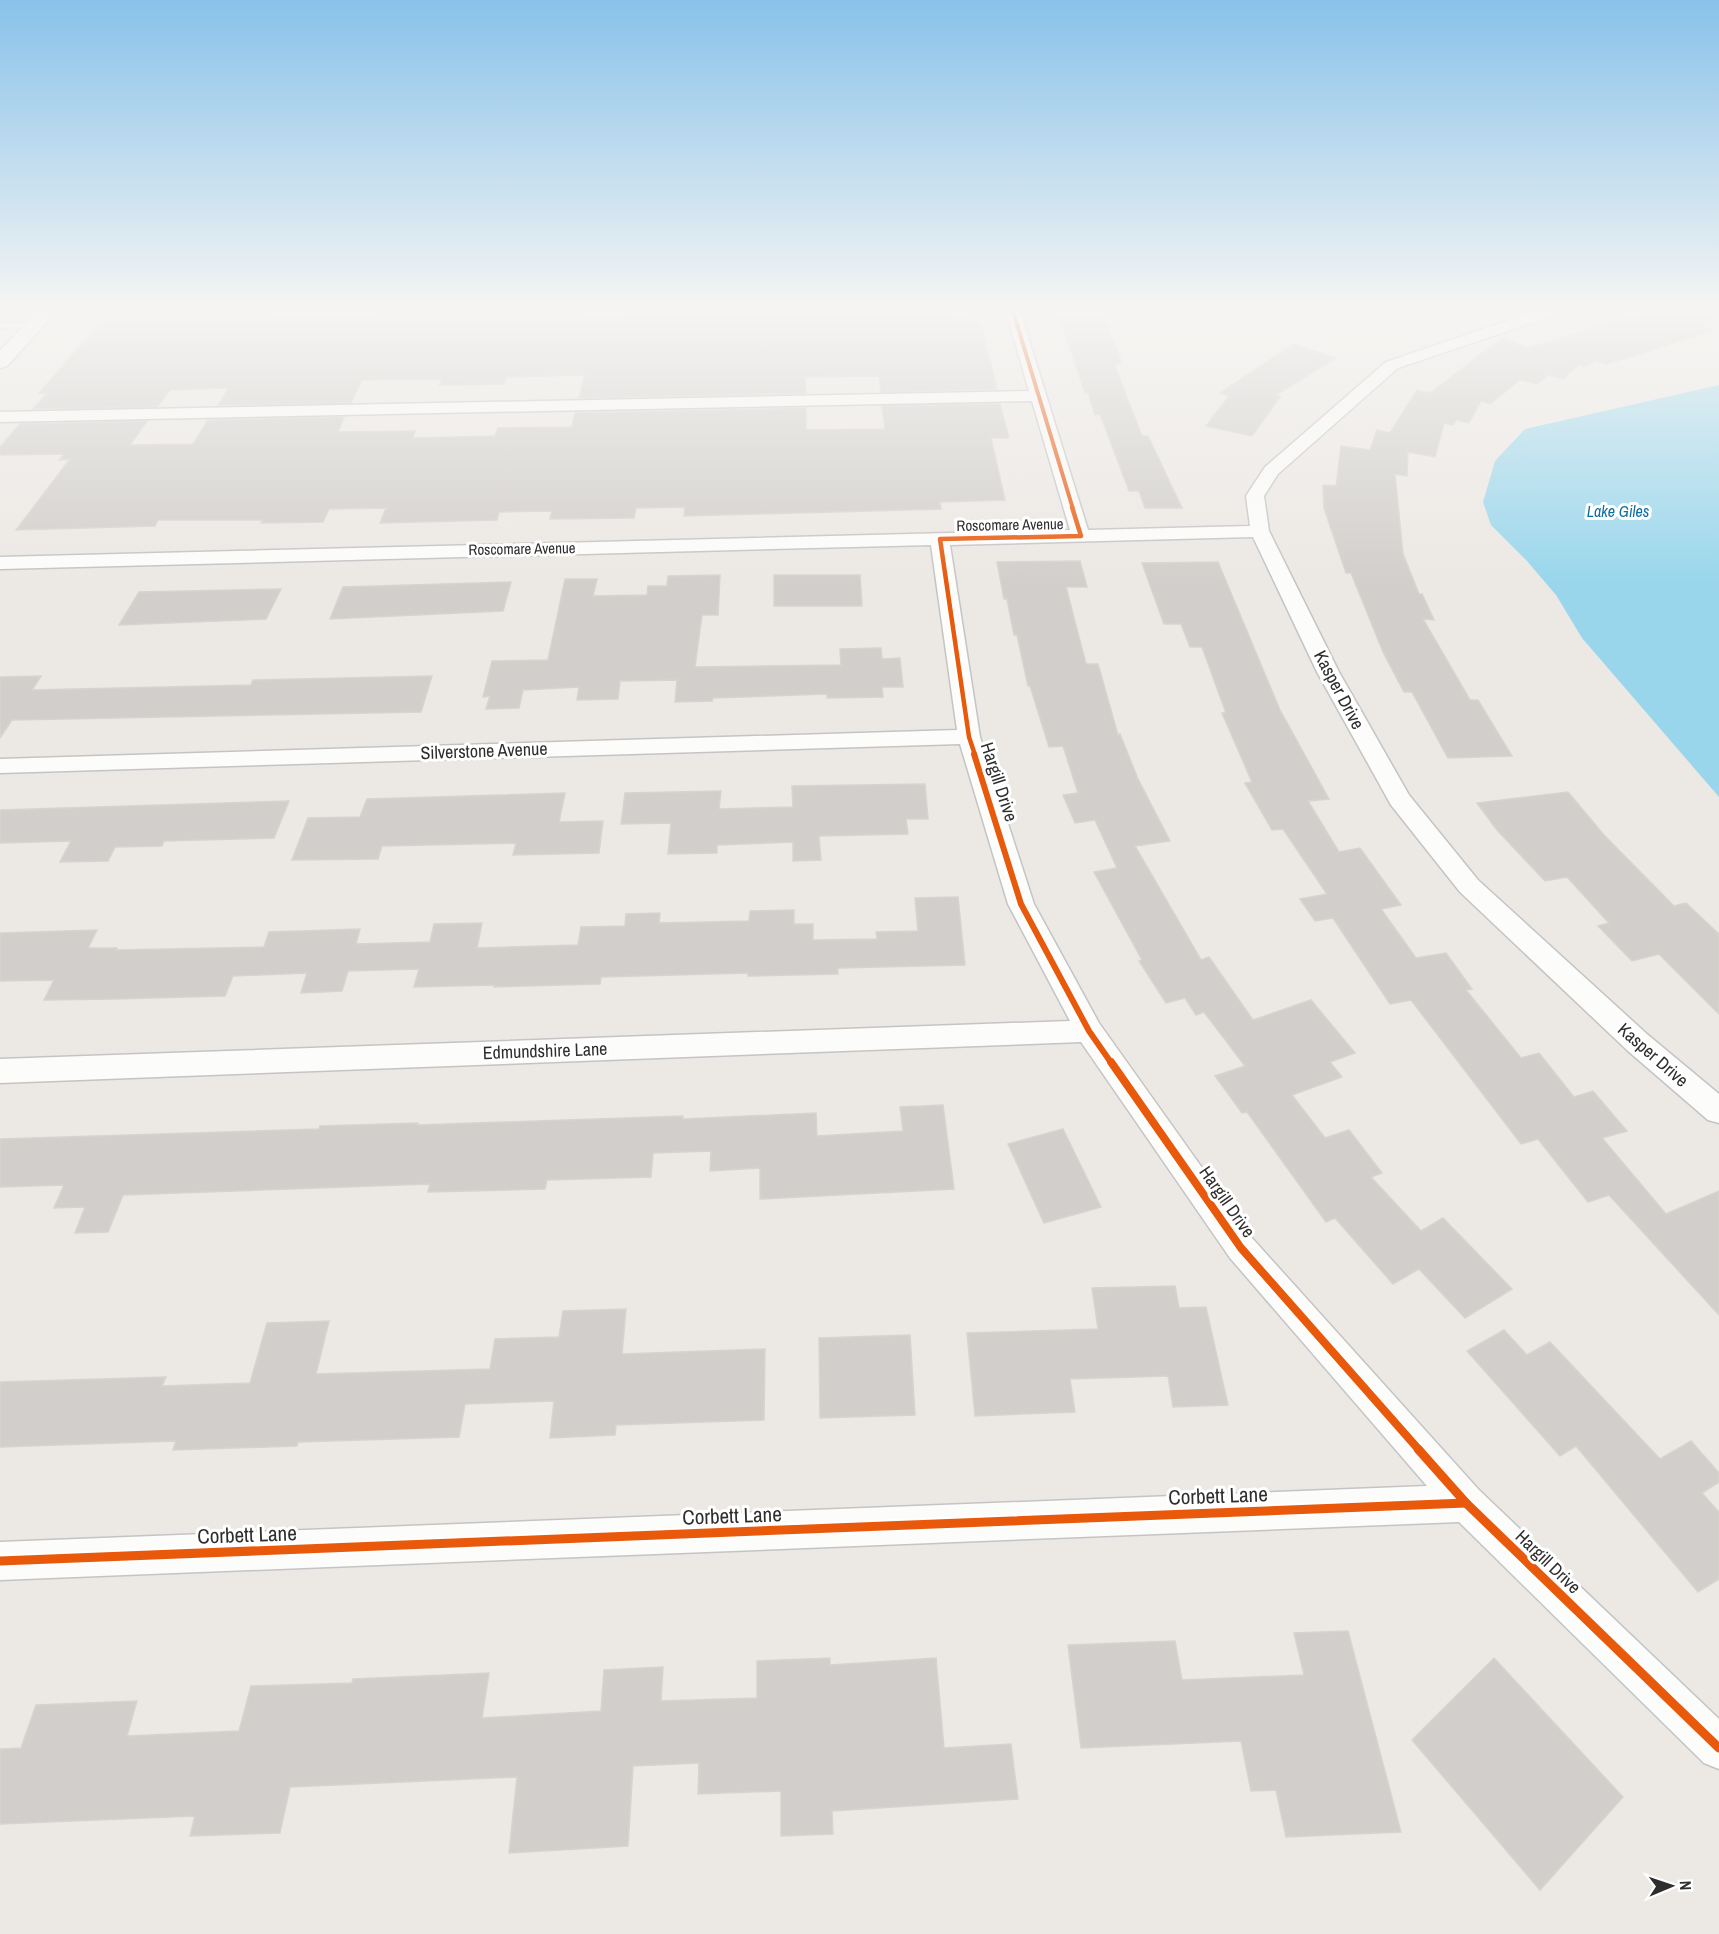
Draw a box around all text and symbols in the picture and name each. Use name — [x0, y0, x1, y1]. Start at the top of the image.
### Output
water label: Lake Giles — [1587, 500, 1650, 522]
street label: Roscomare Avenue — [956, 513, 1064, 536]
street label: Roscomare Avenue — [468, 537, 576, 560]
street label: Kasper Drive — [1308, 646, 1371, 734]
street label: Silverstone Avenue — [420, 736, 548, 765]
street label: Hargill Drive — [975, 739, 1024, 825]
street label: Kasper Drive — [1613, 1017, 1694, 1092]
street label: Edmundshire Lane — [482, 1036, 608, 1065]
street label: Hargill Drive — [1194, 1161, 1261, 1242]
street label: Corbett Lane — [1168, 1479, 1268, 1512]
street label: Corbett Lane — [682, 1499, 782, 1532]
street label: Corbett Lane — [197, 1518, 297, 1551]
street label: Hargill Drive — [1510, 1524, 1587, 1599]
north arrow — [1641, 1856, 1701, 1916]
text: N — [1675, 1880, 1697, 1891]

